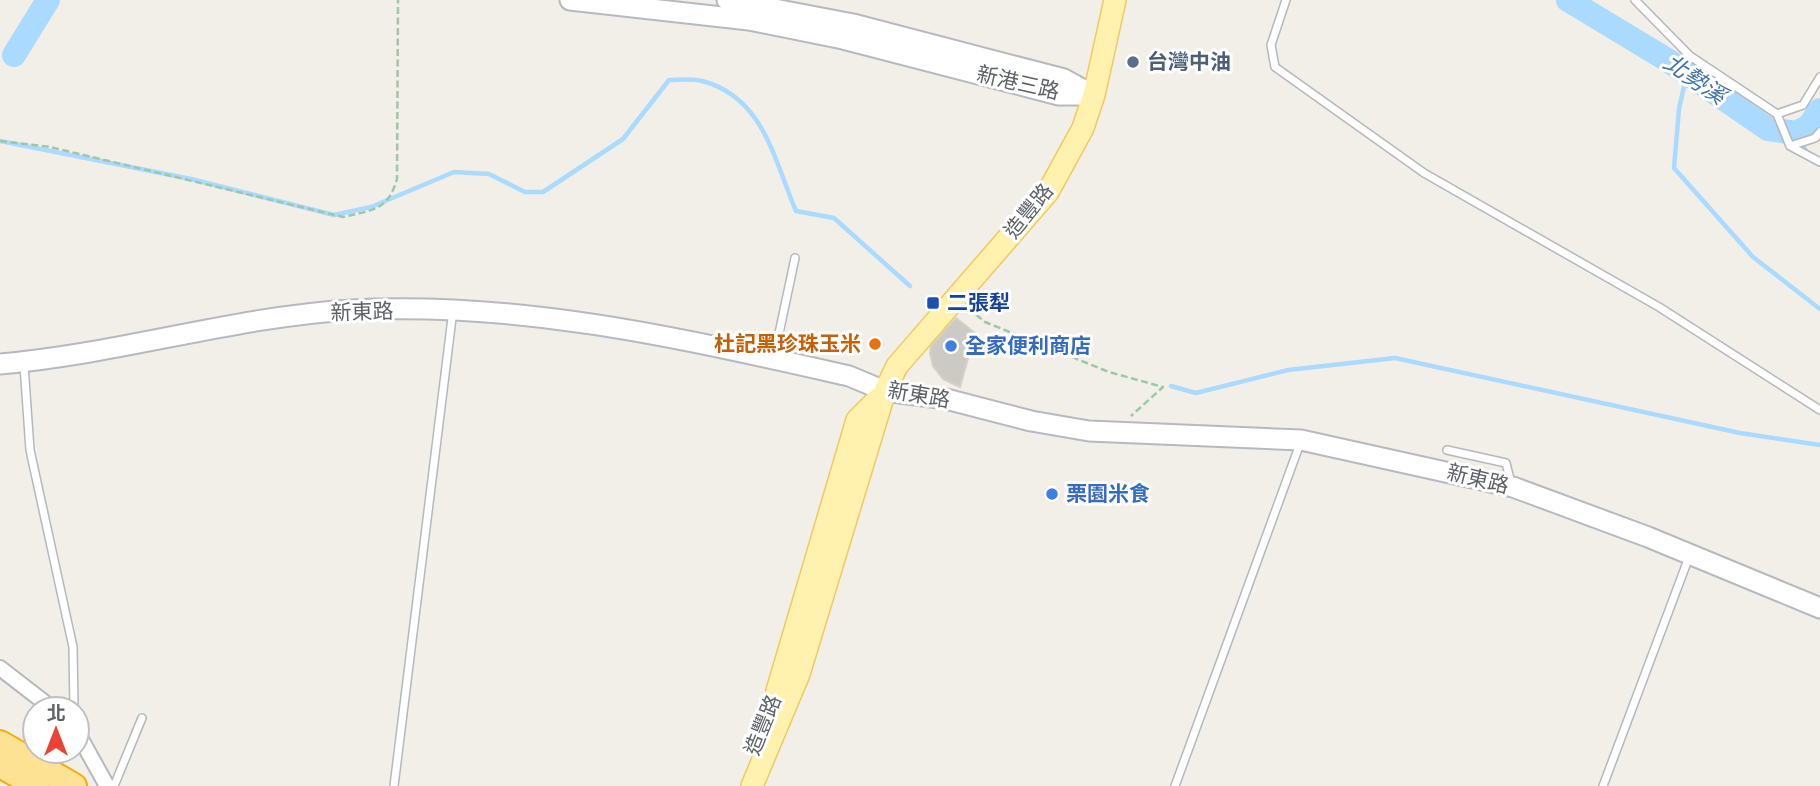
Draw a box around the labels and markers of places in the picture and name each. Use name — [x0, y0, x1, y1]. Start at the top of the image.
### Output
place label: 台灣中油 — [1147, 49, 1231, 74]
marker: 台灣中油 — [1125, 54, 1141, 70]
place label: 二張犁 — [947, 290, 1010, 315]
marker: 二張犁 — [925, 295, 941, 311]
place label: 杜記黑珍珠玉米 — [714, 331, 861, 356]
place label: 全家便利商店 — [965, 333, 1091, 358]
marker: 杜記黑珍珠玉米 — [867, 336, 883, 352]
marker: 全家便利商店 — [943, 338, 959, 354]
place label: 栗園米食 — [1066, 481, 1150, 506]
marker: 栗園米食 — [1044, 486, 1060, 502]

